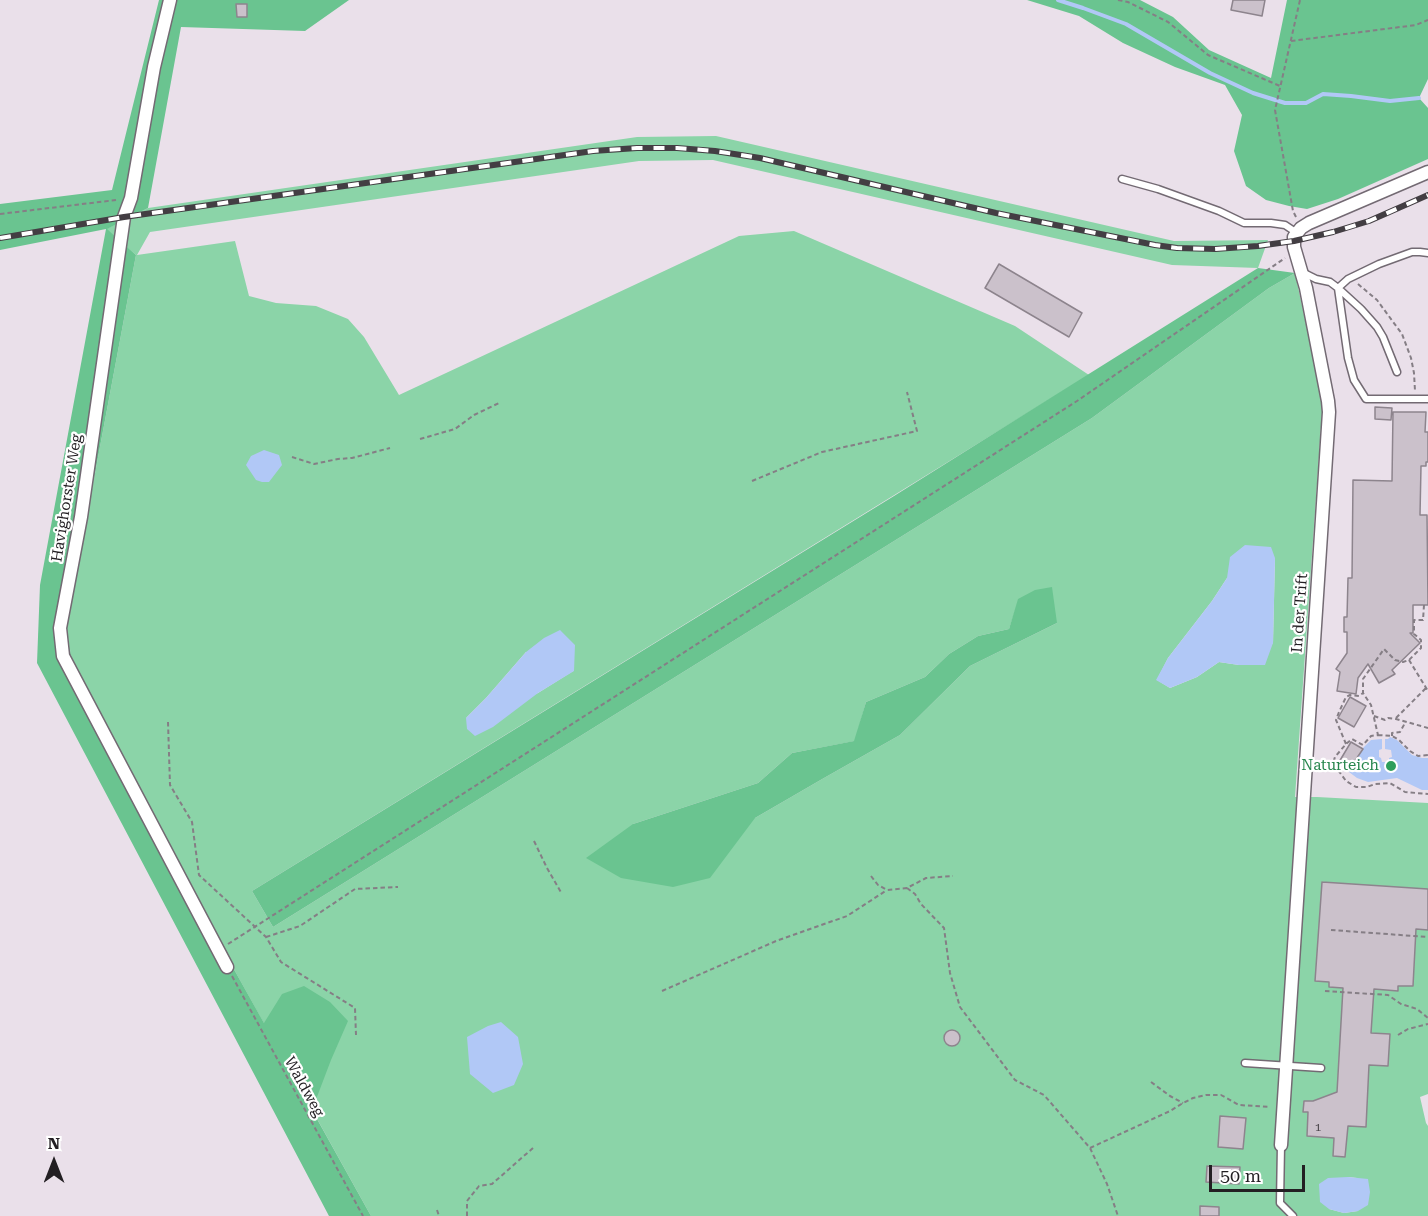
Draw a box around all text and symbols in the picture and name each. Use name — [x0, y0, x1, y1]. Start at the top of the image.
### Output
street label: Havighorster Weg — [48, 433, 86, 563]
street label: In der Trift — [1288, 573, 1312, 653]
place label: Naturteich — [1301, 757, 1379, 775]
marker: Naturteich — [1384, 759, 1398, 773]
street label: Waldweg — [280, 1054, 328, 1120]
house number: 1 — [1315, 1120, 1321, 1134]
north arrow — [24, 1132, 84, 1192]
text: N — [48, 1134, 60, 1153]
scale bar — [1212, 1153, 1308, 1191]
text: 50 m — [1220, 1165, 1261, 1186]

